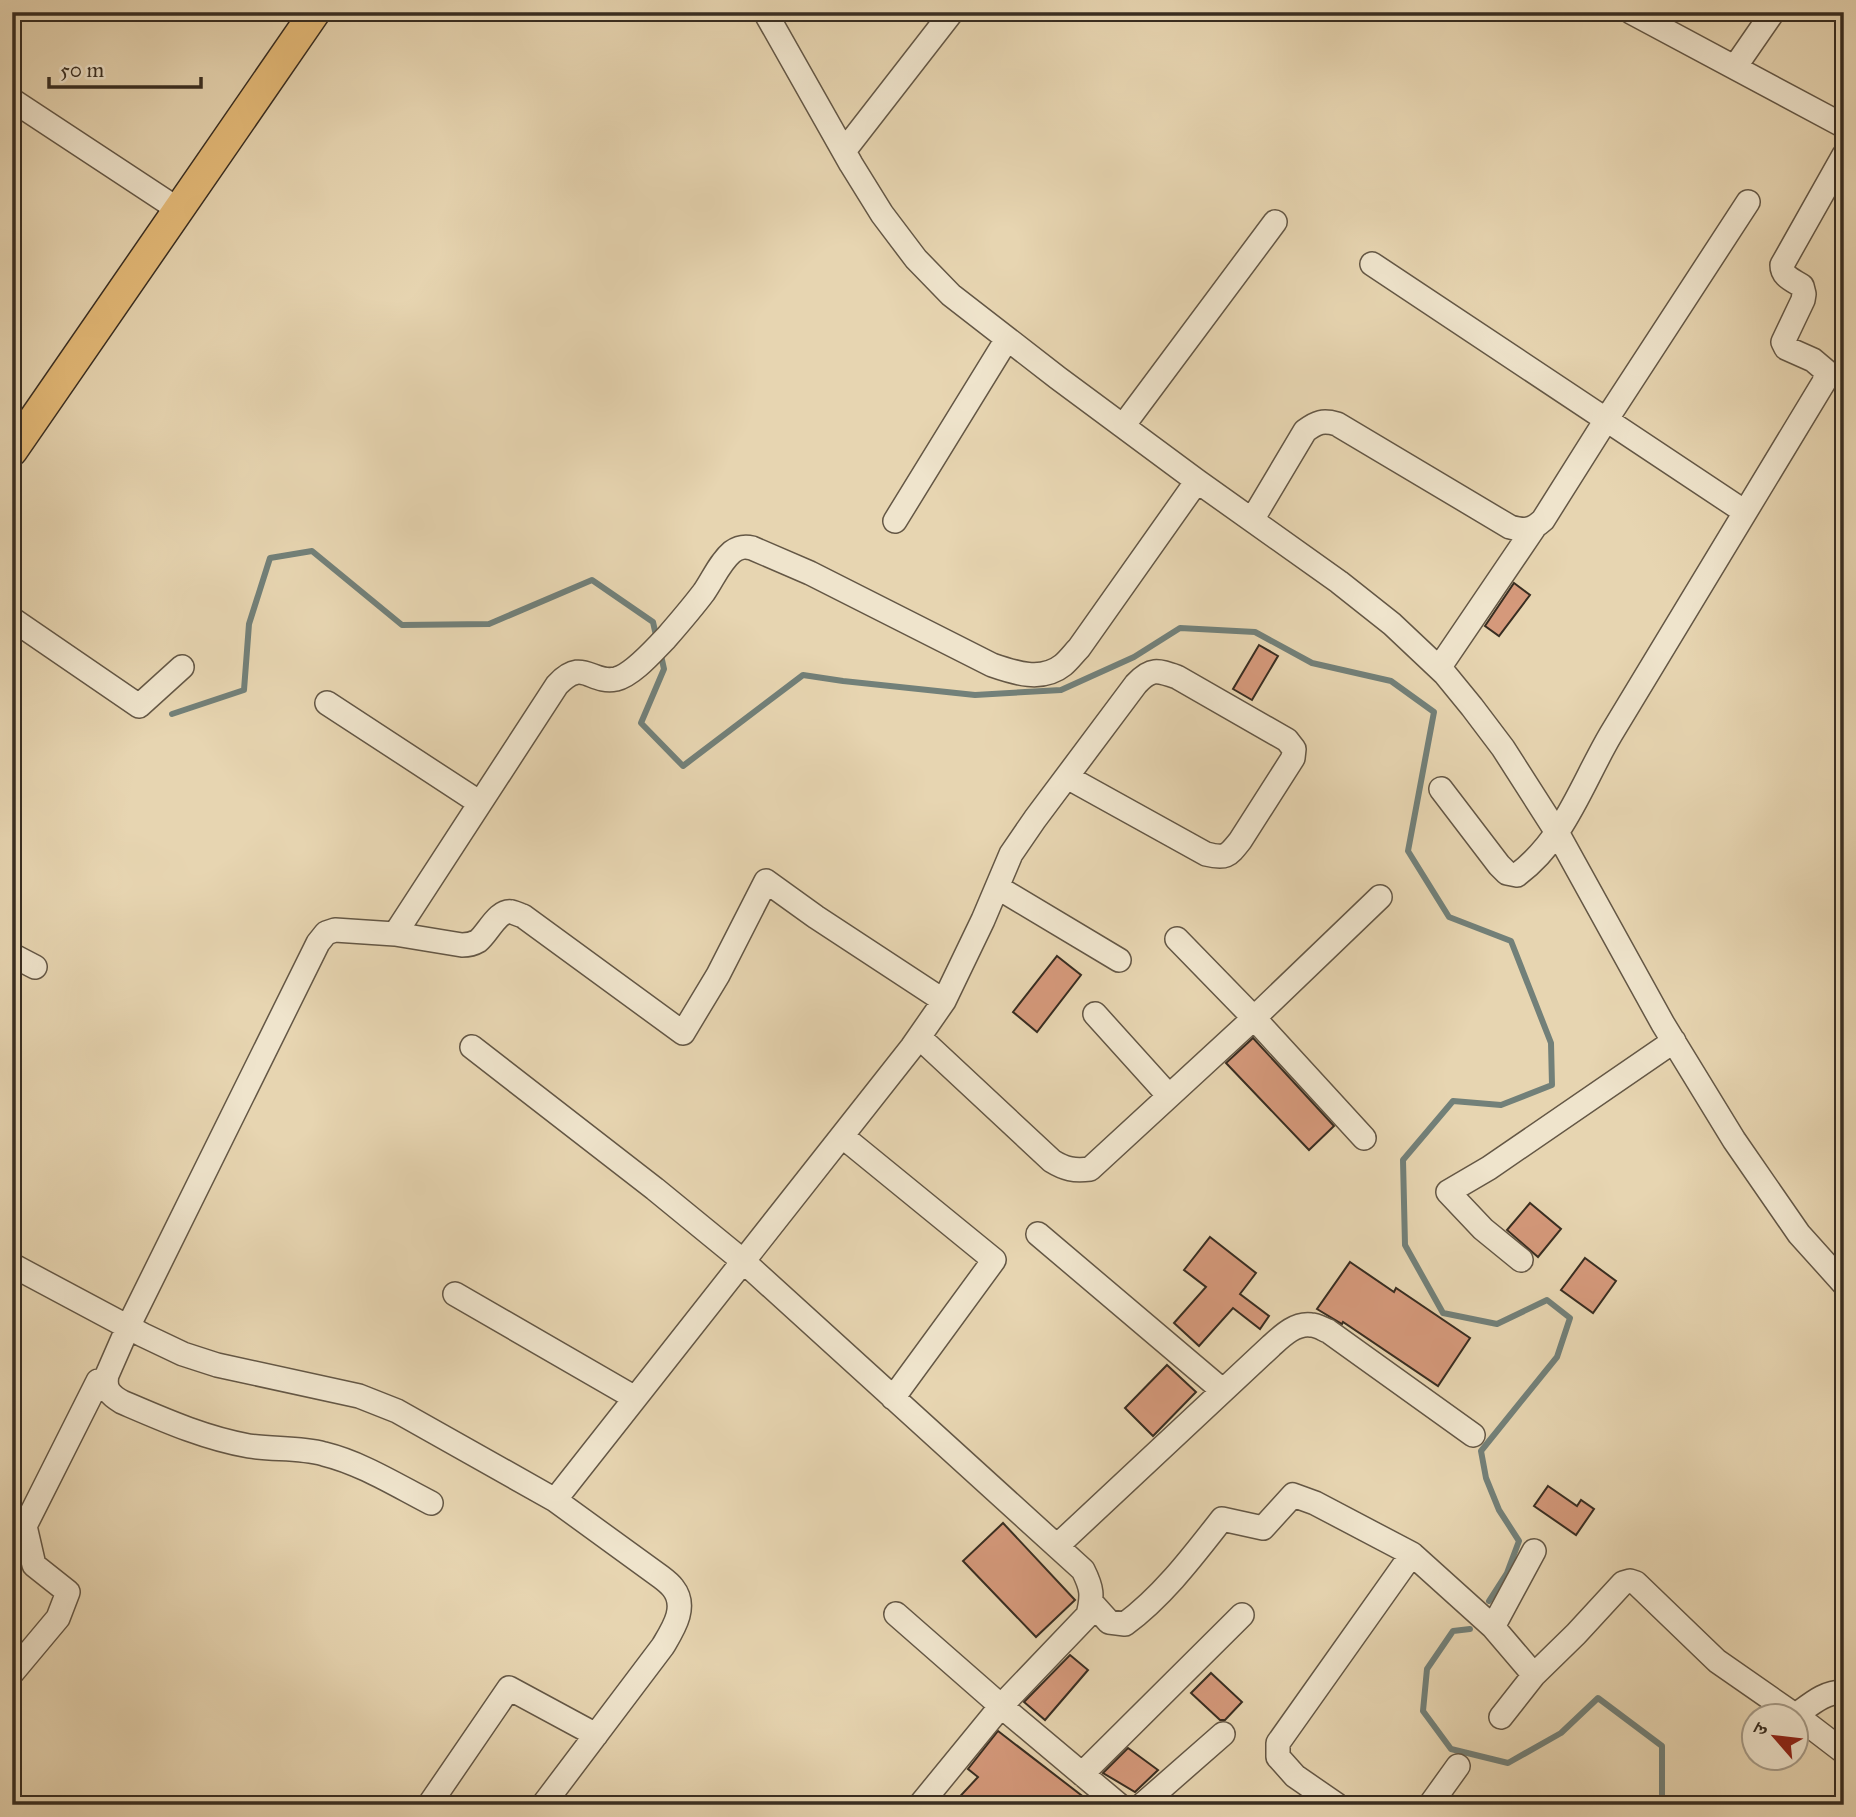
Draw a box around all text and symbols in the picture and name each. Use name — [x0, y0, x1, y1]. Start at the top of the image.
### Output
scale bar — [49, 46, 201, 90]
text: 50 m — [60, 57, 105, 83]
north arrow — [1741, 1702, 1811, 1772]
text: उ — [1747, 1718, 1773, 1741]

